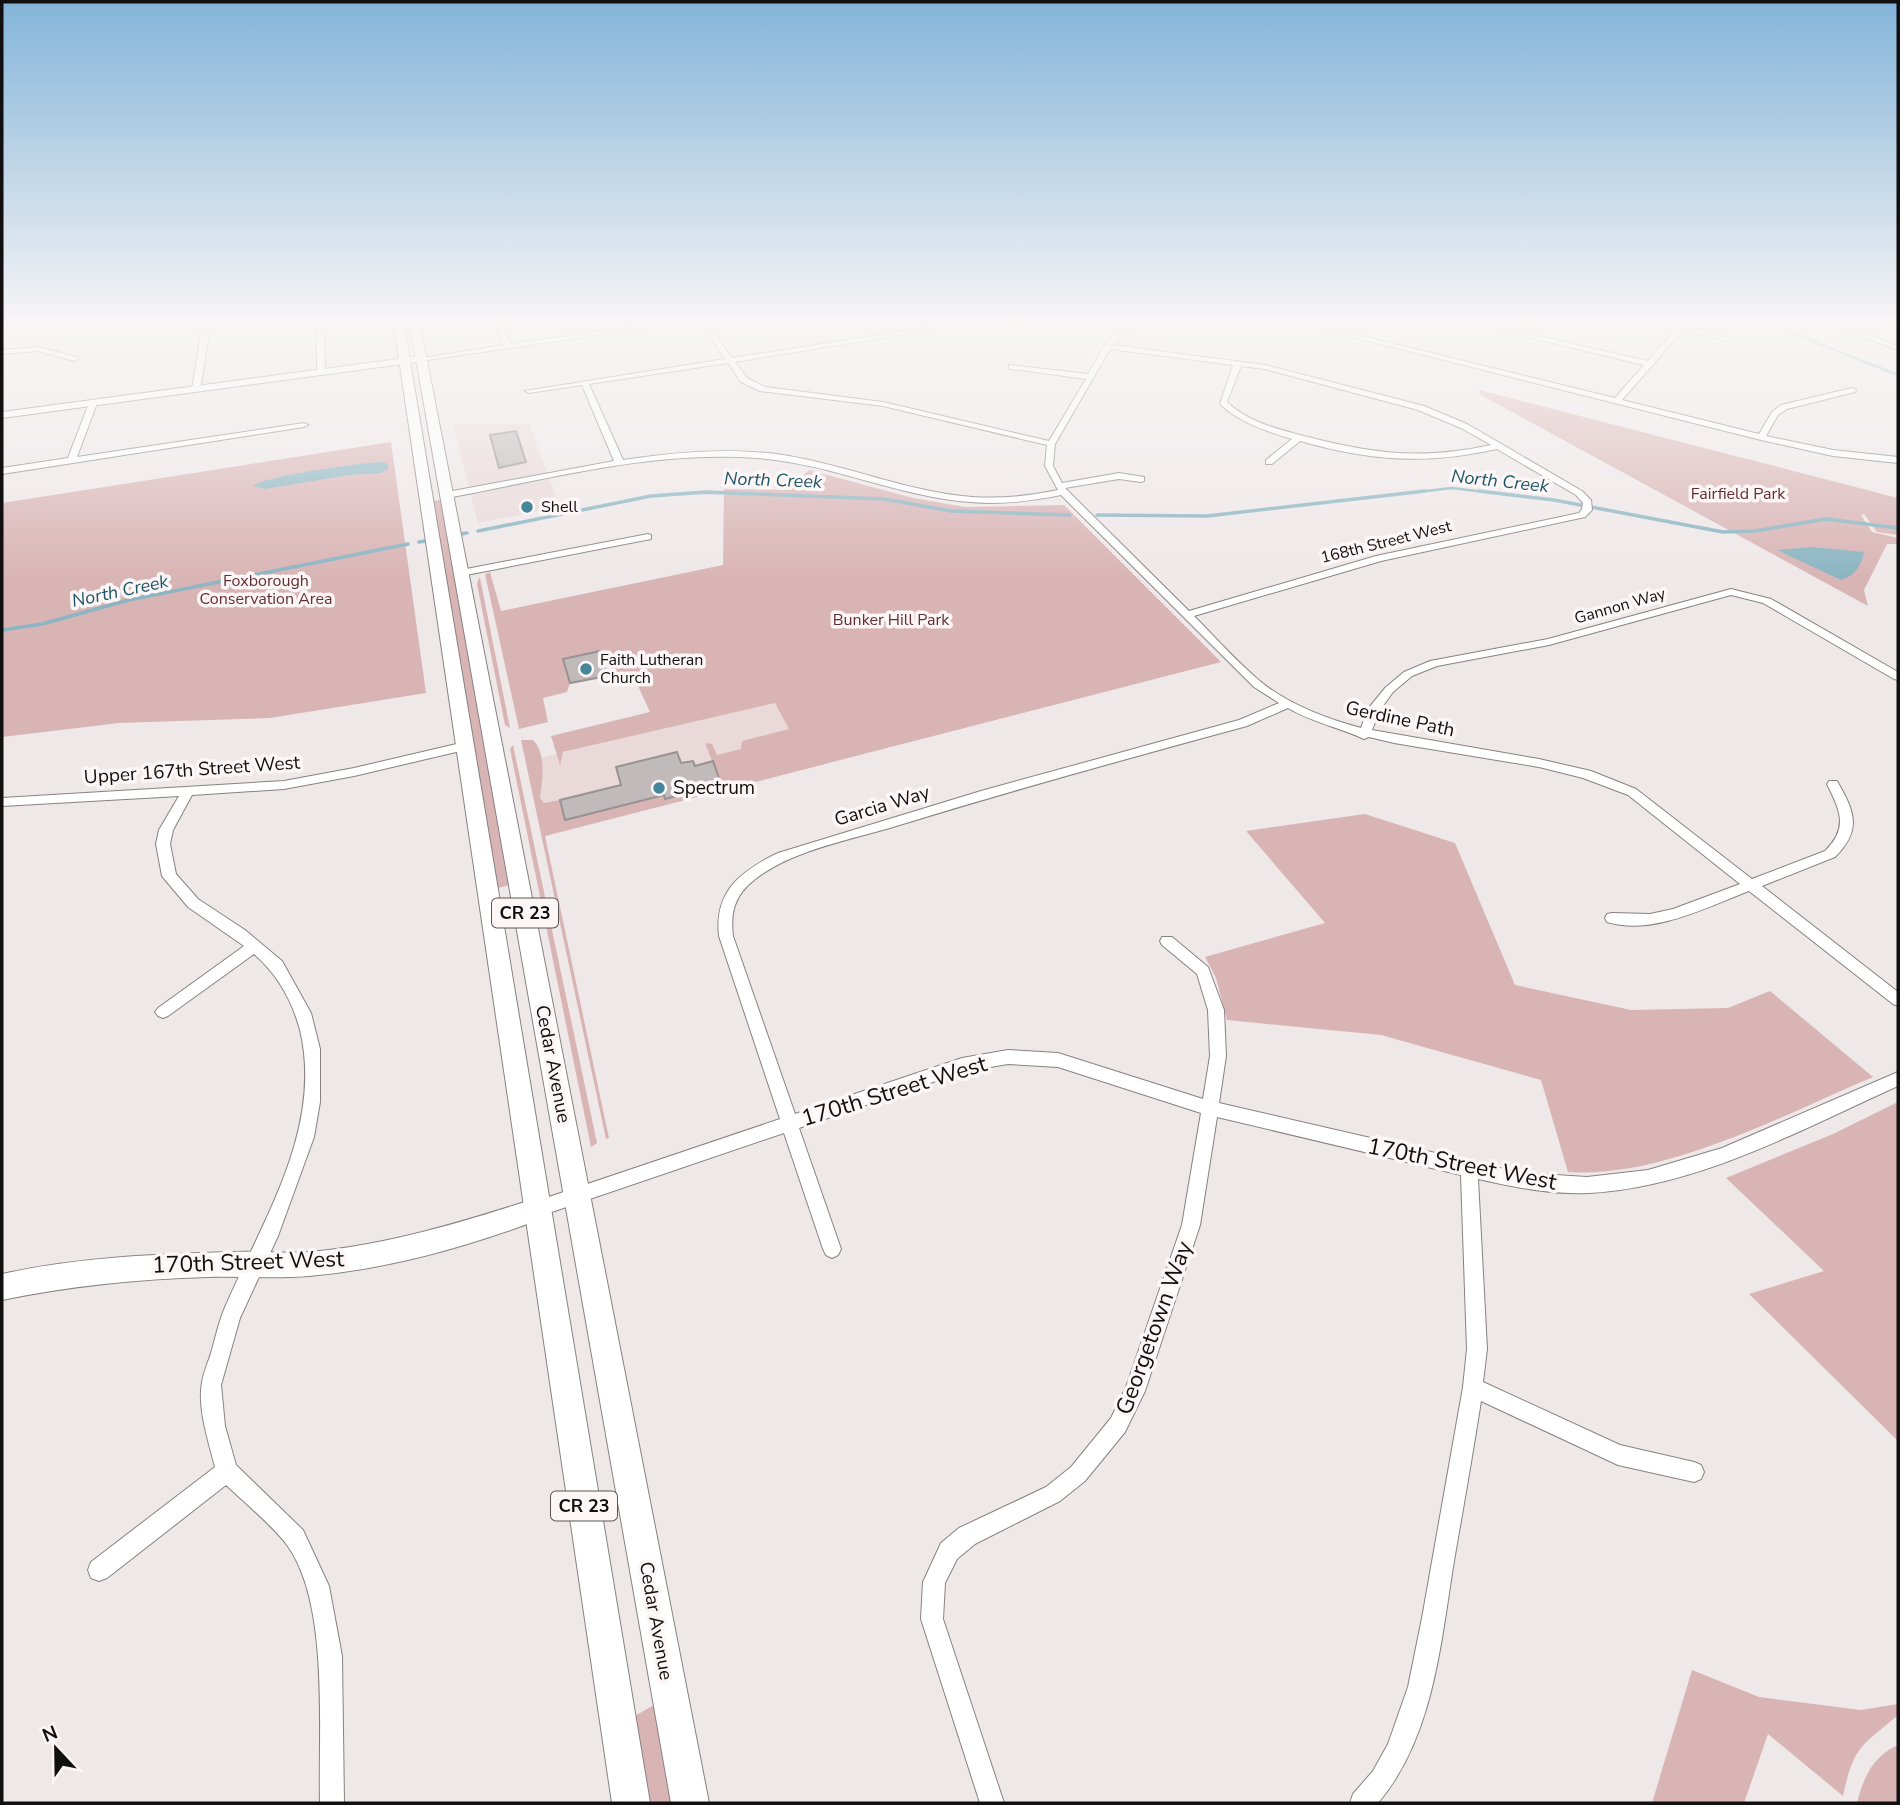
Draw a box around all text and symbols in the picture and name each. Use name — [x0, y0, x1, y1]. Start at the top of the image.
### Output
water label: North Creek — [1450, 464, 1551, 498]
water label: North Creek — [724, 466, 823, 494]
park label: Fairfield Park — [1691, 483, 1786, 505]
place label: Shell — [541, 496, 578, 518]
marker: Shell — [519, 499, 535, 515]
street label: 168th Street West — [1318, 515, 1454, 569]
water label: North Creek — [70, 569, 171, 613]
park label: Foxborough Conservation Area — [200, 570, 332, 610]
street label: Gannon Way — [1572, 582, 1669, 629]
park label: Bunker Hill Park — [833, 609, 950, 631]
place label: Faith Lutheran Church — [600, 649, 703, 689]
marker: Faith Lutheran Church — [578, 661, 594, 677]
street label: Gerdine Path — [1343, 695, 1457, 743]
street label: Upper 167th Street West — [83, 749, 301, 791]
place label: Spectrum — [673, 775, 755, 801]
street label: Garcia Way — [831, 779, 933, 833]
marker: Spectrum — [651, 780, 667, 796]
road number: CR 23 — [492, 898, 558, 928]
street label: Cedar Avenue — [529, 1003, 577, 1125]
street label: 170th Street West — [798, 1048, 991, 1134]
street label: 170th Street West — [1365, 1130, 1560, 1198]
street label: Georgetown Way — [1108, 1237, 1200, 1419]
street label: 170th Street West — [151, 1243, 346, 1281]
road number: CR 23 — [551, 1492, 617, 1520]
street label: Cedar Avenue — [633, 1560, 679, 1682]
north arrow — [21, 1714, 91, 1784]
text: N — [39, 1719, 61, 1749]

